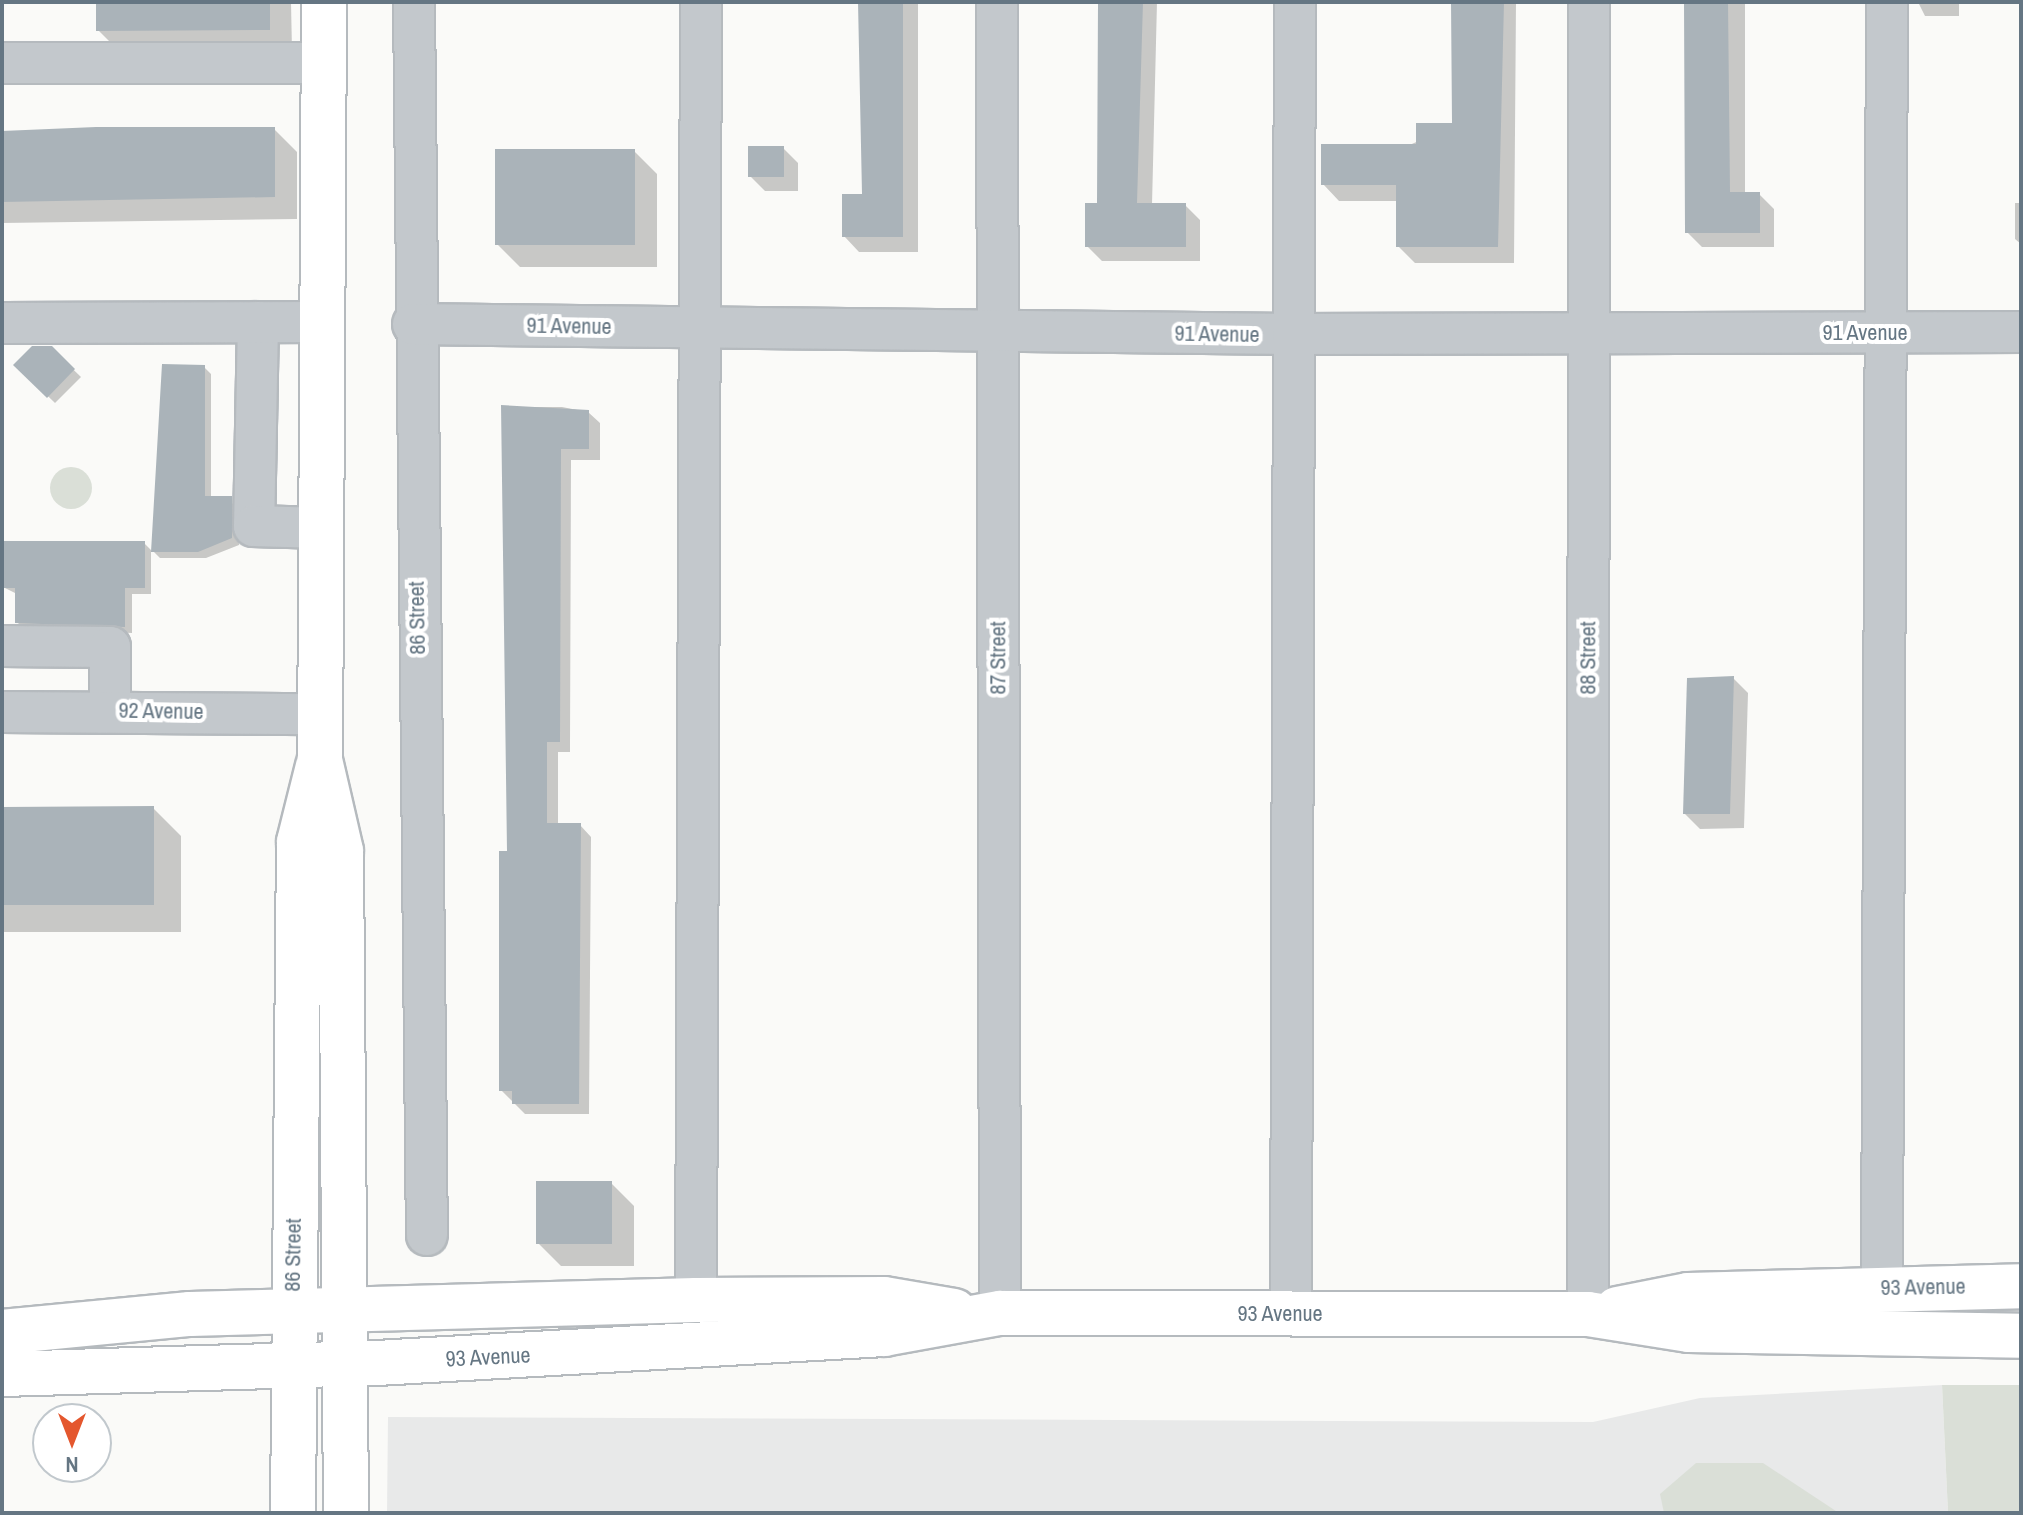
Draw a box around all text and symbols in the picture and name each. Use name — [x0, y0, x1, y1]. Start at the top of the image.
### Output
street label: 91 Avenue — [526, 312, 612, 340]
street label: 91 Avenue — [1174, 320, 1260, 348]
street label: 91 Avenue — [1822, 320, 1908, 346]
street label: 86 Street — [403, 581, 431, 655]
street label: 87 Street — [985, 621, 1011, 695]
street label: 88 Street — [1575, 621, 1601, 695]
street label: 92 Avenue — [118, 697, 204, 725]
street label: 86 Street — [279, 1218, 307, 1292]
street label: 93 Avenue — [1880, 1273, 1966, 1301]
street label: 93 Avenue — [1237, 1301, 1323, 1327]
street label: 93 Avenue — [444, 1342, 532, 1372]
north arrow — [32, 1403, 112, 1483]
text: N — [65, 1450, 79, 1480]

